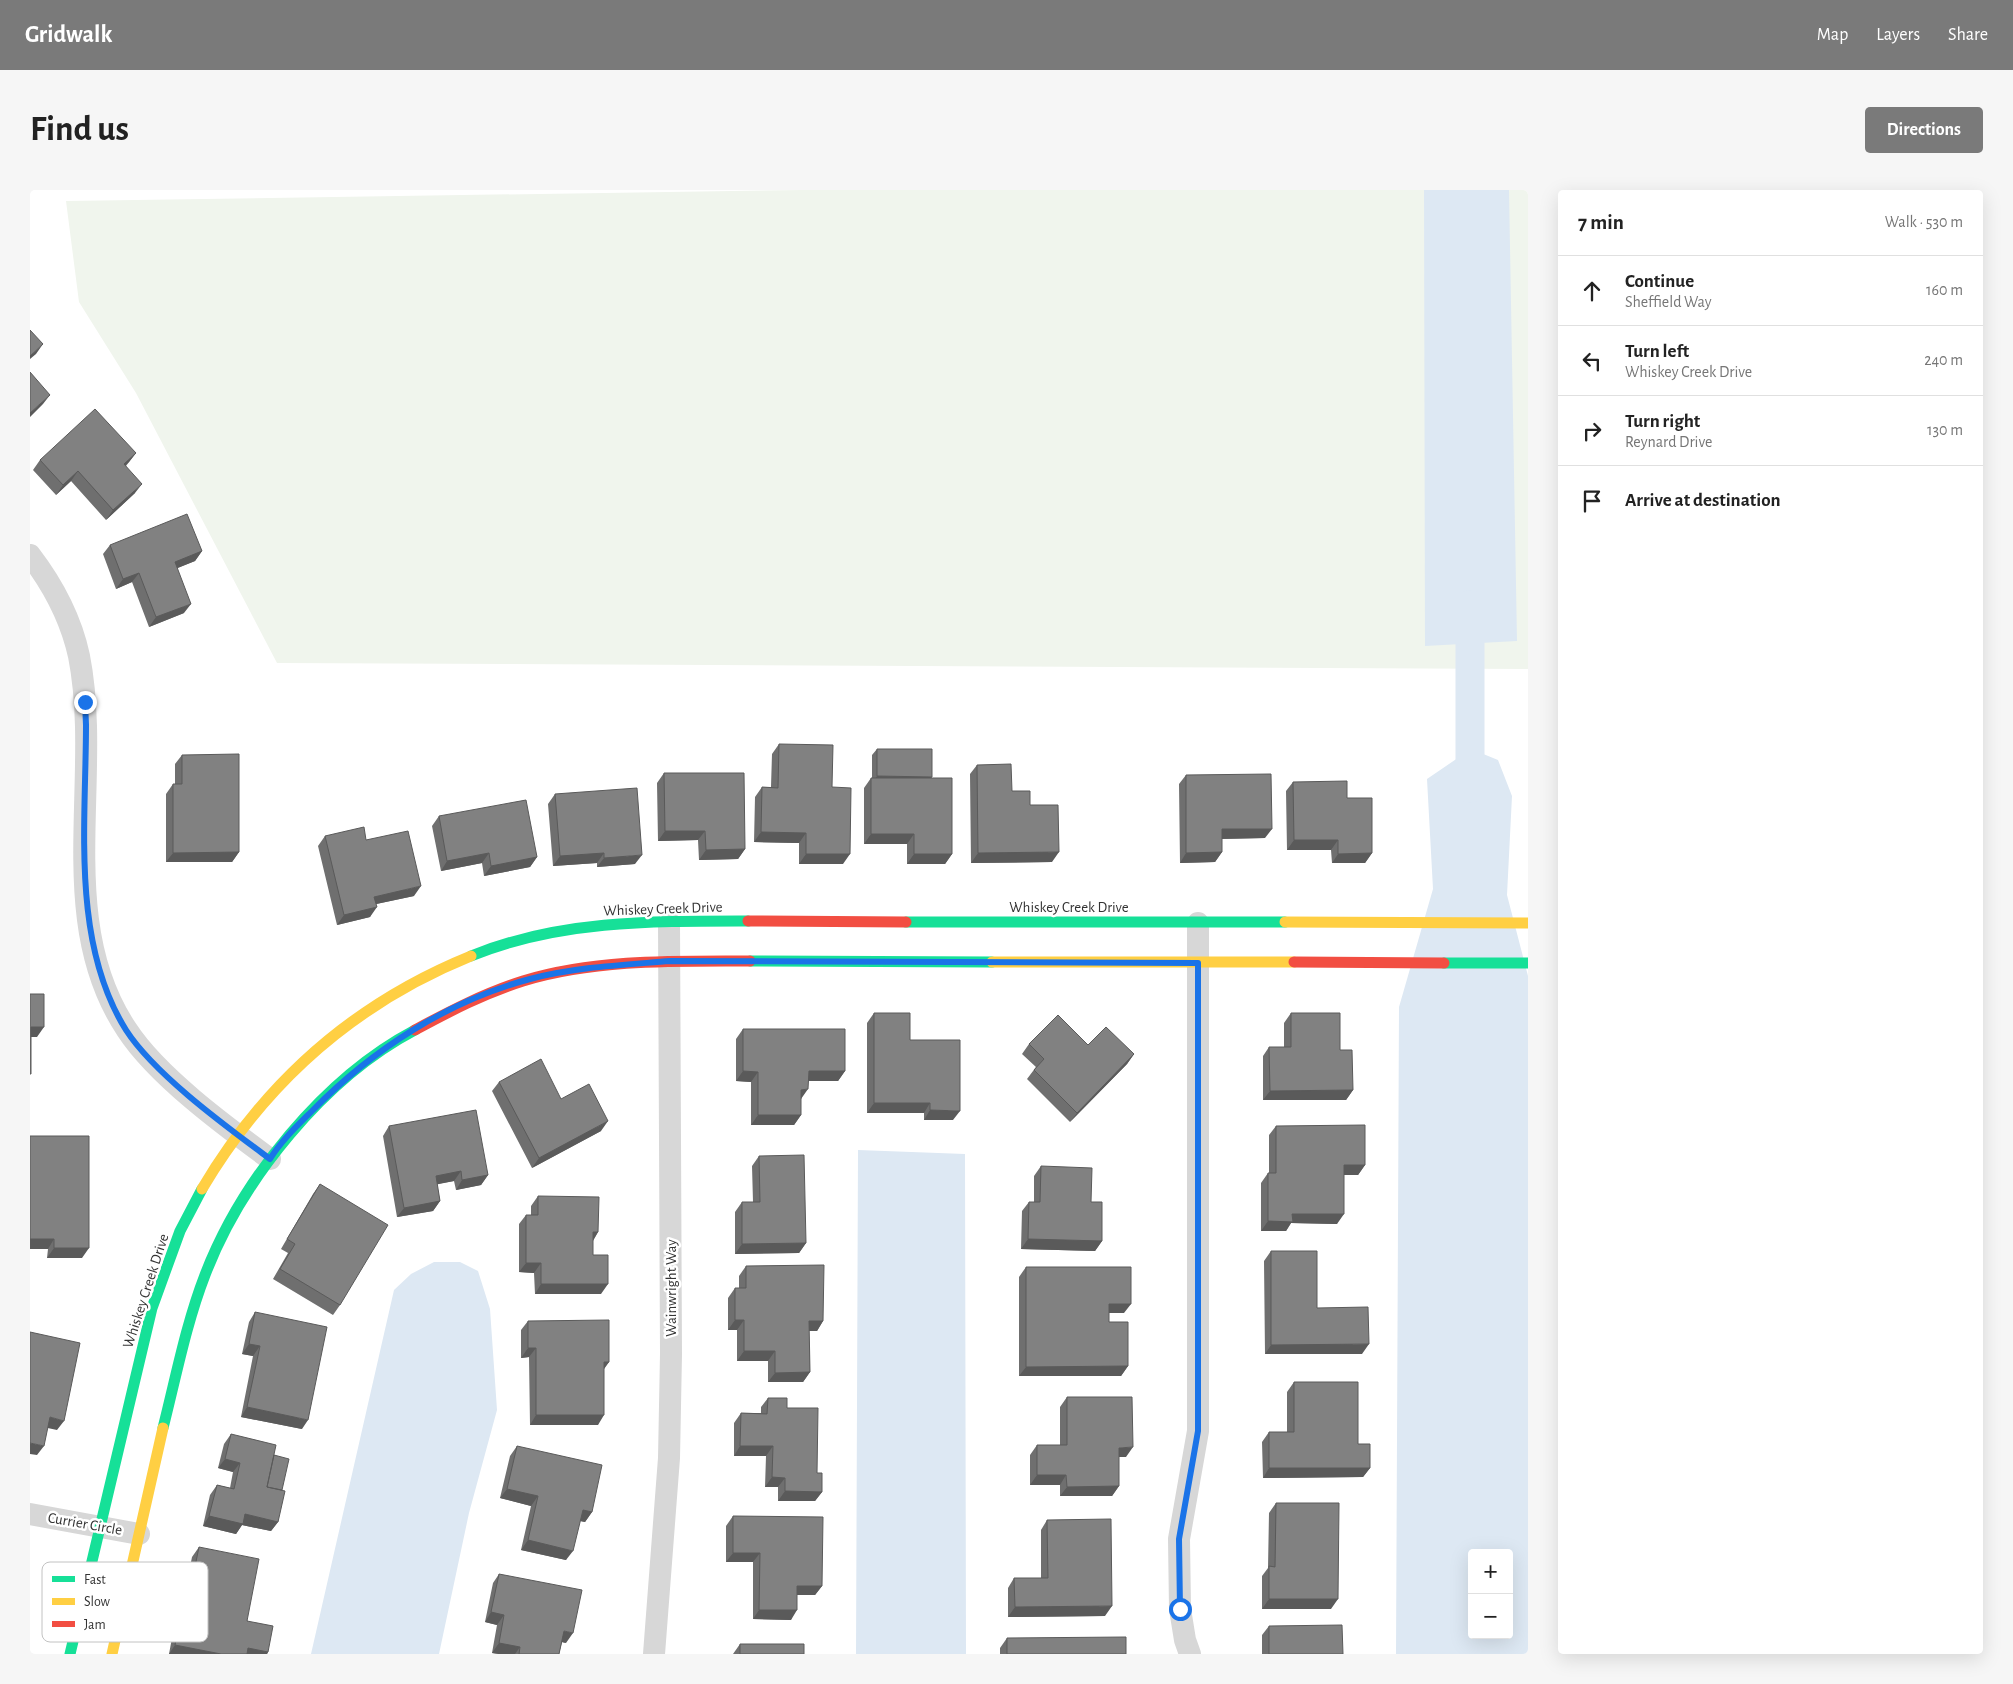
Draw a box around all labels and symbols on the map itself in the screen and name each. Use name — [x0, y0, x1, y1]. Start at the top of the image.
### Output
route end — [74, 691, 97, 714]
street label: Whiskey Creek Drive — [603, 899, 723, 919]
street label: Whiskey Creek Drive — [1009, 900, 1129, 915]
street label: Whiskey Creek Drive — [120, 1232, 172, 1350]
street label: Wainwright Way — [664, 1239, 679, 1337]
street label: Currier Circle — [47, 1510, 123, 1538]
legend — [42, 1562, 208, 1642]
text: Fast — [84, 1573, 106, 1587]
text: Slow — [84, 1595, 111, 1609]
route start — [1169, 1598, 1192, 1621]
text: Jam — [84, 1618, 106, 1632]

